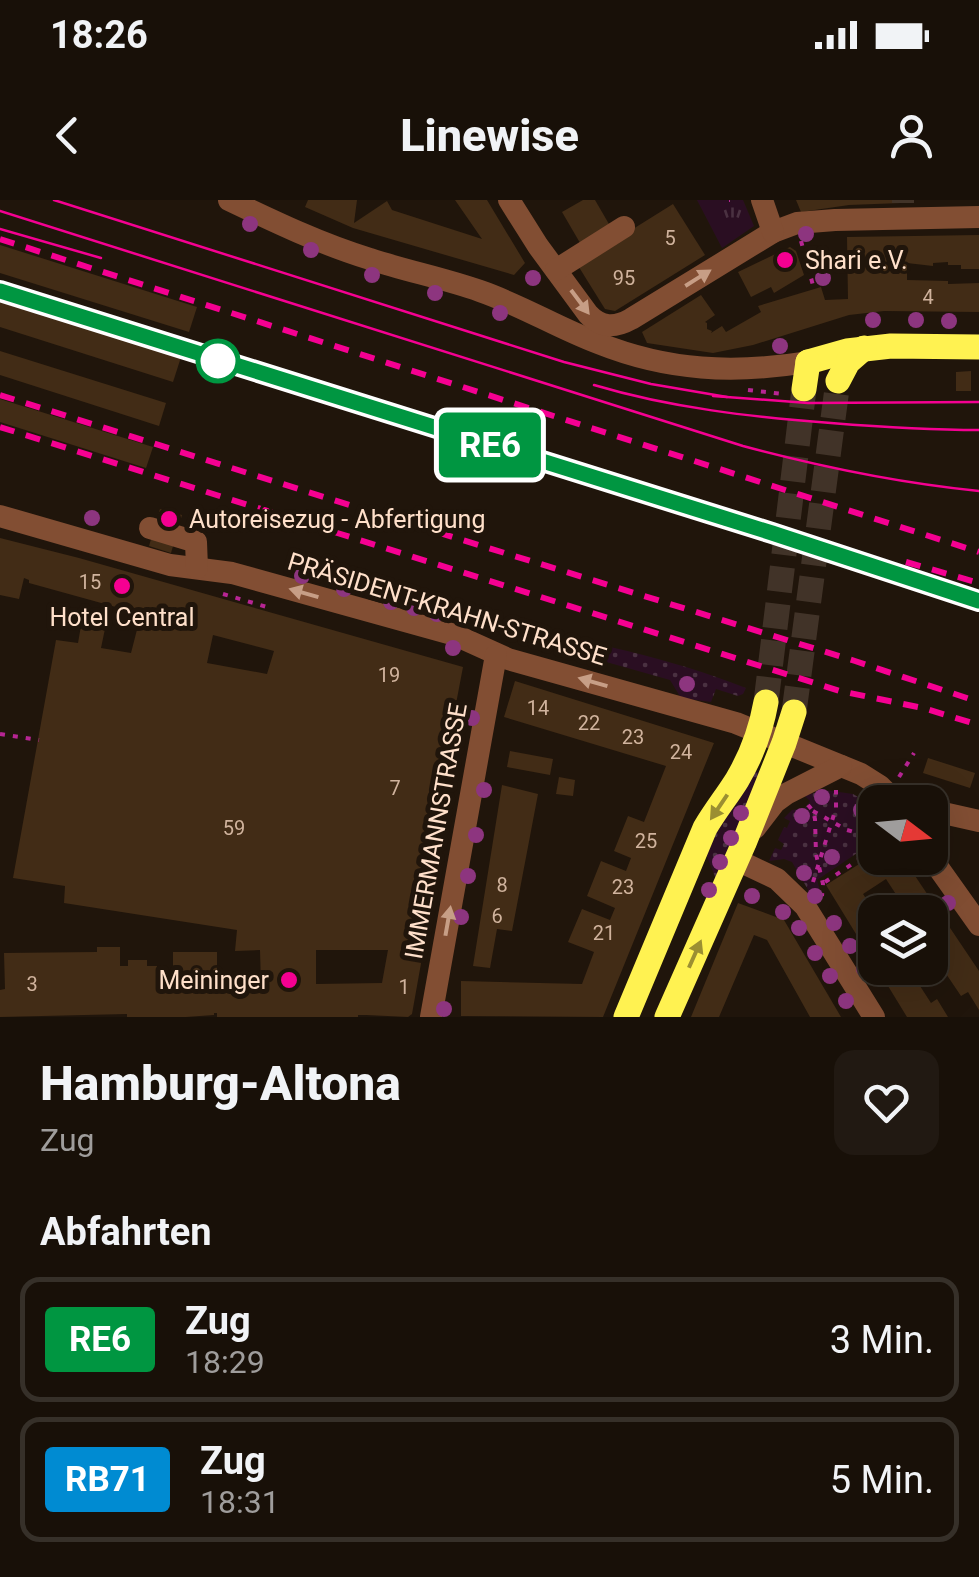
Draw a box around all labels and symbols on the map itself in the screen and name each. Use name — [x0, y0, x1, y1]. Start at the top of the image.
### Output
house number: 5 — [664, 226, 676, 250]
place label: Shari e.V. — [805, 246, 908, 275]
marker: Shari e.V. — [774, 249, 796, 271]
house number: 95 — [613, 266, 635, 290]
one-way arrow — [684, 270, 712, 288]
house number: 4 — [922, 285, 934, 309]
one-way arrow — [569, 289, 589, 315]
unlabelled marker — [197, 340, 239, 382]
line badge: RE6 — [432, 412, 548, 478]
place label: Autoreisezug - Abfertigung — [189, 505, 485, 534]
marker: Autoreisezug - Abfertigung — [158, 508, 180, 530]
street label: PRÄSIDENT-KRAHN-STRASSE — [284, 547, 610, 671]
house number: 15 — [79, 570, 101, 594]
marker: Hotel Central — [111, 575, 133, 597]
one-way arrow — [288, 584, 319, 600]
place label: Hotel Central — [50, 603, 194, 632]
house number: 19 — [378, 663, 400, 687]
one-way arrow — [577, 674, 608, 690]
house number: 14 — [527, 696, 549, 720]
street label: IMMERMANNSTRASSE — [399, 701, 473, 961]
house number: 22 — [578, 711, 600, 735]
house number: 23 — [622, 725, 644, 749]
house number: 24 — [670, 740, 692, 764]
house number: 7 — [389, 776, 401, 800]
north arrow — [858, 785, 948, 875]
one-way arrow — [710, 793, 728, 820]
house number: 59 — [223, 816, 245, 840]
house number: 25 — [635, 829, 657, 853]
house number: 8 — [496, 873, 508, 897]
house number: 23 — [612, 875, 634, 899]
house number: 6 — [491, 904, 503, 928]
one-way arrow — [440, 905, 456, 936]
house number: 21 — [593, 921, 615, 945]
one-way arrow — [687, 939, 703, 969]
place label: Meininger — [158, 966, 270, 995]
marker: Meininger — [278, 969, 300, 991]
house number: 3 — [26, 972, 38, 996]
house number: 1 — [398, 975, 410, 999]

